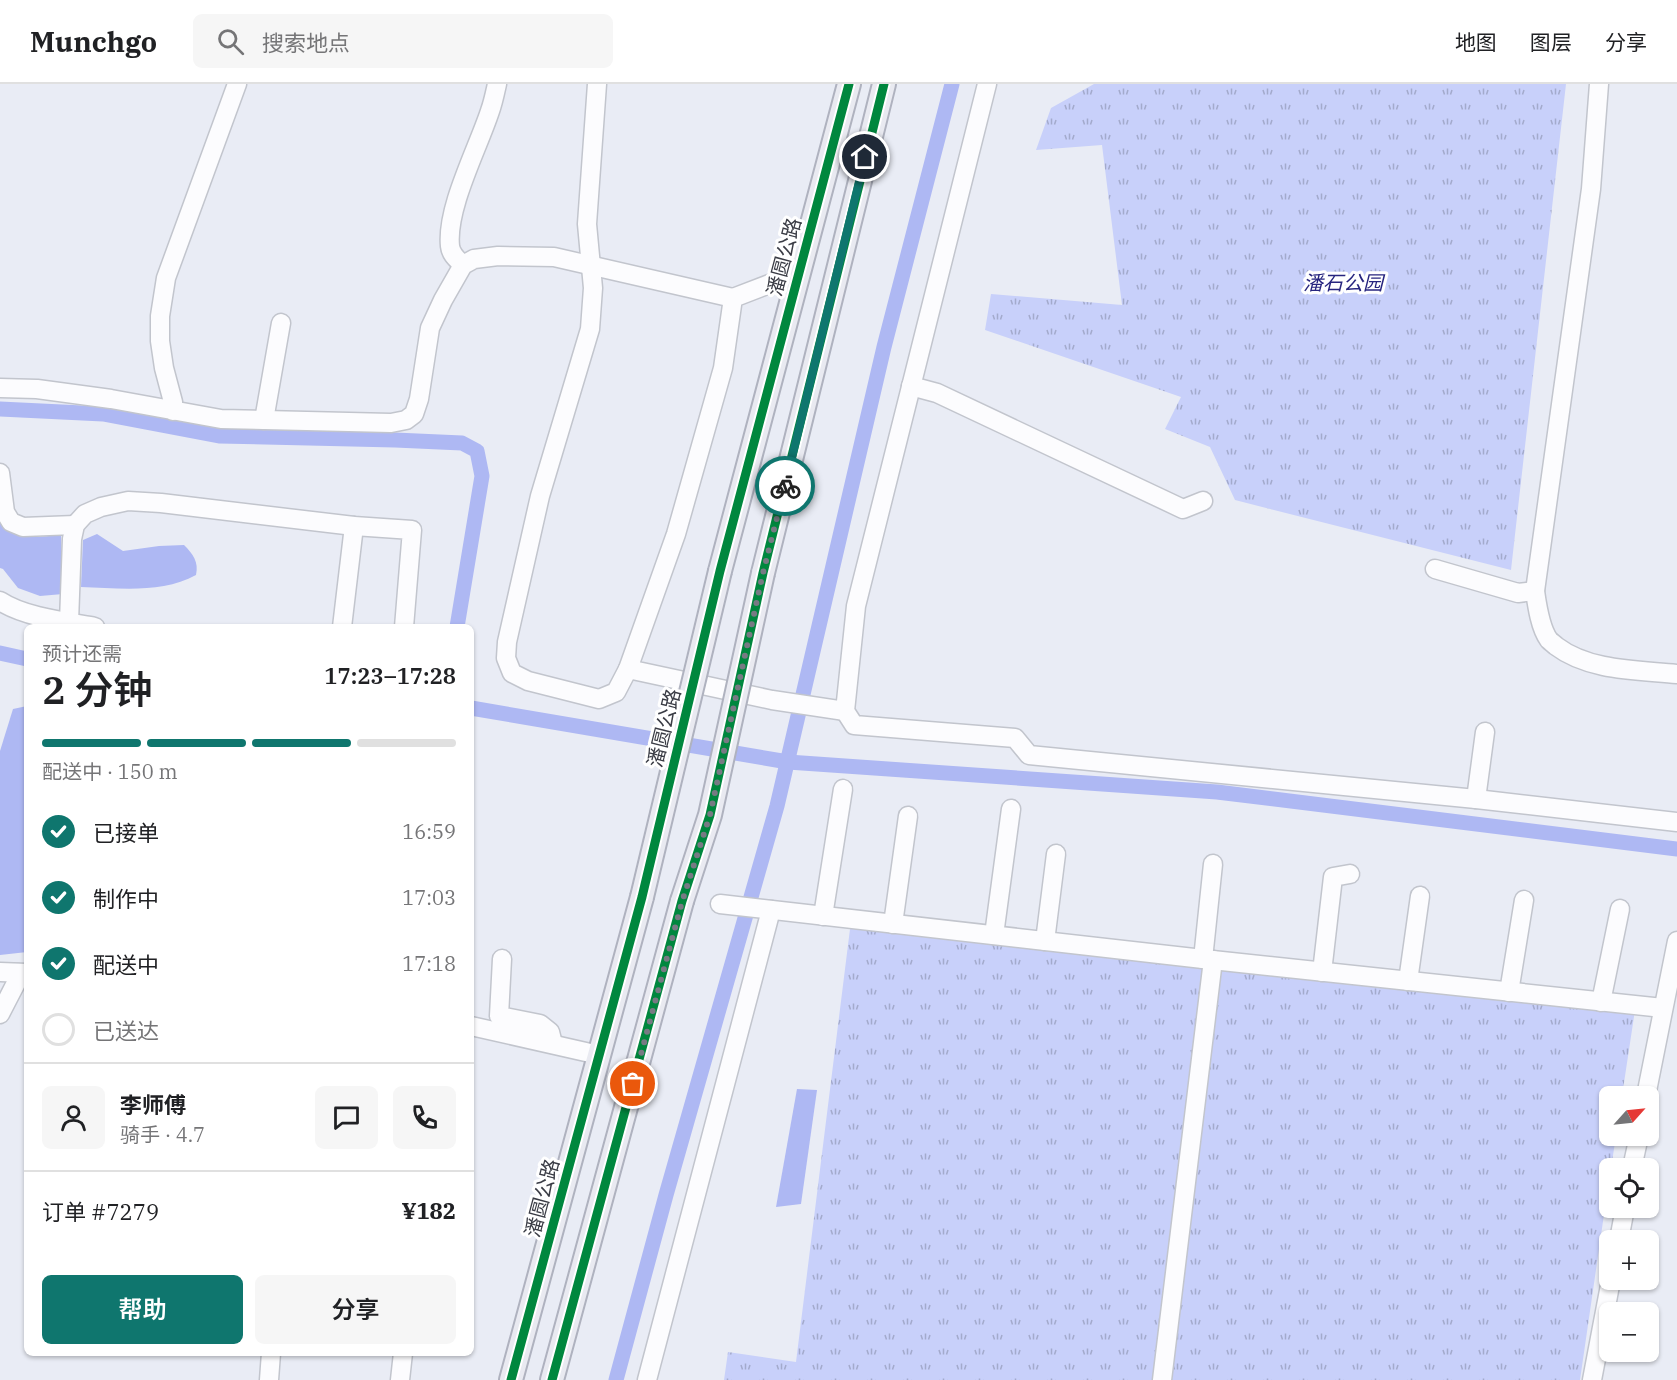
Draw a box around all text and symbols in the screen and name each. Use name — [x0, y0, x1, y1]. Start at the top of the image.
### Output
search box — [193, 14, 613, 68]
text: Munchgo — [30, 23, 157, 60]
icon: search — [214, 25, 247, 58]
text: 搜索地点 — [262, 28, 350, 57]
text: 地图 — [1455, 28, 1497, 56]
text: 图层 — [1530, 28, 1572, 56]
text: 分享 — [1605, 28, 1647, 56]
pin — [839, 131, 890, 182]
icon: home — [848, 140, 881, 173]
street label: 潘圆公路 — [760, 215, 807, 299]
park label: 潘石公园 — [1303, 269, 1386, 296]
courier — [755, 456, 815, 516]
icon: bike — [769, 470, 802, 503]
text: 预计还需 — [42, 640, 122, 667]
text: 17:23–17:28 — [324, 661, 456, 690]
text: 2 分钟 — [42, 664, 152, 715]
street label: 潘圆公路 — [641, 686, 686, 770]
text: 配送中 · 150 m — [42, 758, 177, 785]
icon: check — [42, 815, 75, 848]
text: 已接单 — [93, 818, 159, 847]
text: 16:59 — [402, 818, 456, 845]
icon: check — [42, 881, 75, 914]
text: 制作中 — [93, 884, 159, 913]
text: 17:03 — [402, 884, 456, 911]
icon: check — [42, 947, 75, 980]
text: 配送中 — [93, 950, 159, 979]
text: 17:18 — [402, 950, 456, 977]
text: 已送达 — [93, 1016, 159, 1045]
pin — [607, 1058, 658, 1109]
icon: bag — [616, 1067, 649, 1100]
button: person — [42, 1086, 105, 1149]
button: chat — [315, 1086, 378, 1149]
button: phone — [393, 1086, 456, 1149]
north arrow — [1599, 1086, 1659, 1146]
map controls — [1599, 1086, 1659, 1362]
text: 李师傅 — [120, 1090, 186, 1119]
text: 骑手 · 4.7 — [120, 1121, 205, 1148]
street label: 潘圆公路 — [518, 1156, 565, 1240]
button: locate — [1599, 1158, 1659, 1218]
text: ¥182 — [401, 1196, 456, 1225]
text: 订单 #7279 — [42, 1197, 159, 1226]
button: + — [1599, 1230, 1659, 1290]
button: 帮助 — [42, 1275, 243, 1344]
button: 分享 — [255, 1275, 456, 1344]
button: − — [1599, 1302, 1659, 1362]

